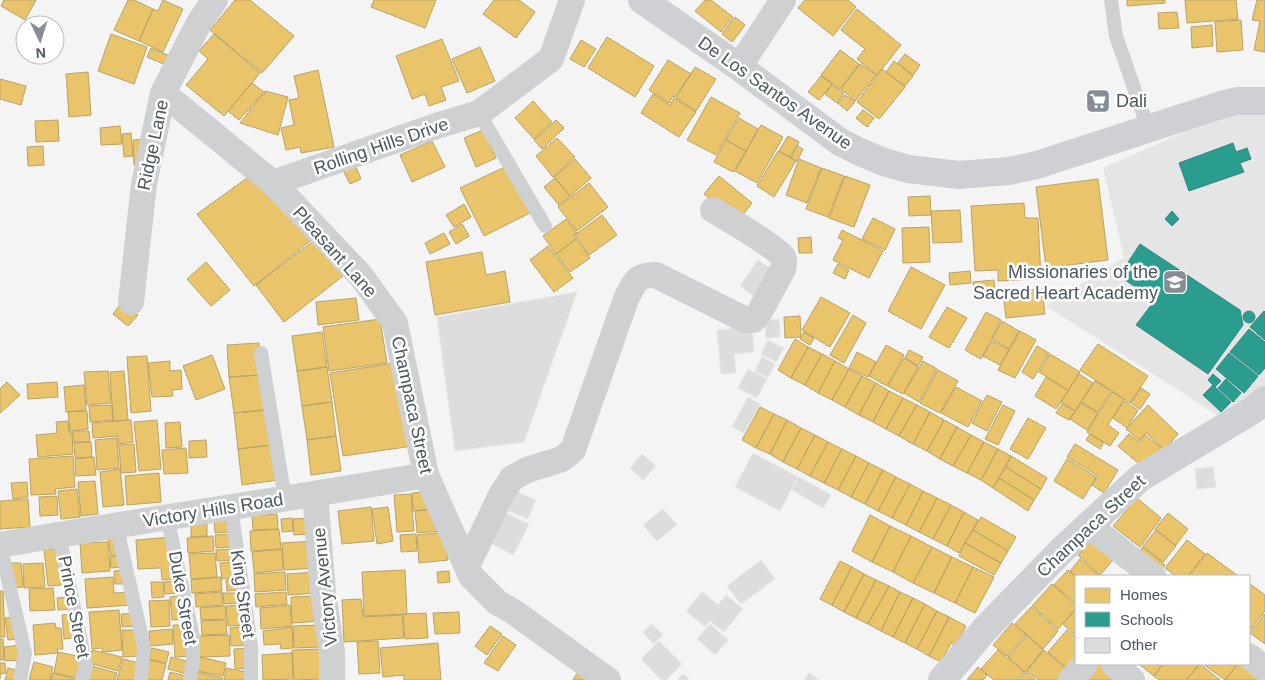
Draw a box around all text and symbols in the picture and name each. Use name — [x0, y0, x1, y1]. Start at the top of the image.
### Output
north arrow — [15, 15, 65, 65]
street label: De Los Santos Avenue — [694, 32, 856, 154]
text: N — [35, 45, 47, 61]
supermarket icon: Dali — [1085, 88, 1111, 114]
place label: Dali — [1116, 91, 1147, 111]
street label: Ridge Lane — [134, 98, 172, 192]
street label: Rolling Hills Drive — [311, 114, 451, 178]
street label: Pleasant Lane — [289, 203, 381, 301]
place label: Missionaries of the Sacred Heart Academy — [973, 262, 1158, 303]
school or university icon: Missionaries of the Sacred Heart Academy — [1162, 269, 1188, 295]
street label: Champaca Street — [388, 334, 436, 476]
street label: Champaca Street — [1033, 471, 1149, 581]
street label: Victory Hills Road — [141, 489, 285, 531]
street label: Victory Avenue — [309, 527, 341, 647]
street label: Duke Street — [165, 549, 201, 647]
street label: King Street — [227, 549, 259, 639]
street label: Prince Street — [54, 554, 94, 660]
legend — [1075, 575, 1250, 665]
text: Homes — [1120, 586, 1168, 603]
text: Schools — [1120, 611, 1173, 628]
text: Other — [1120, 636, 1158, 653]

